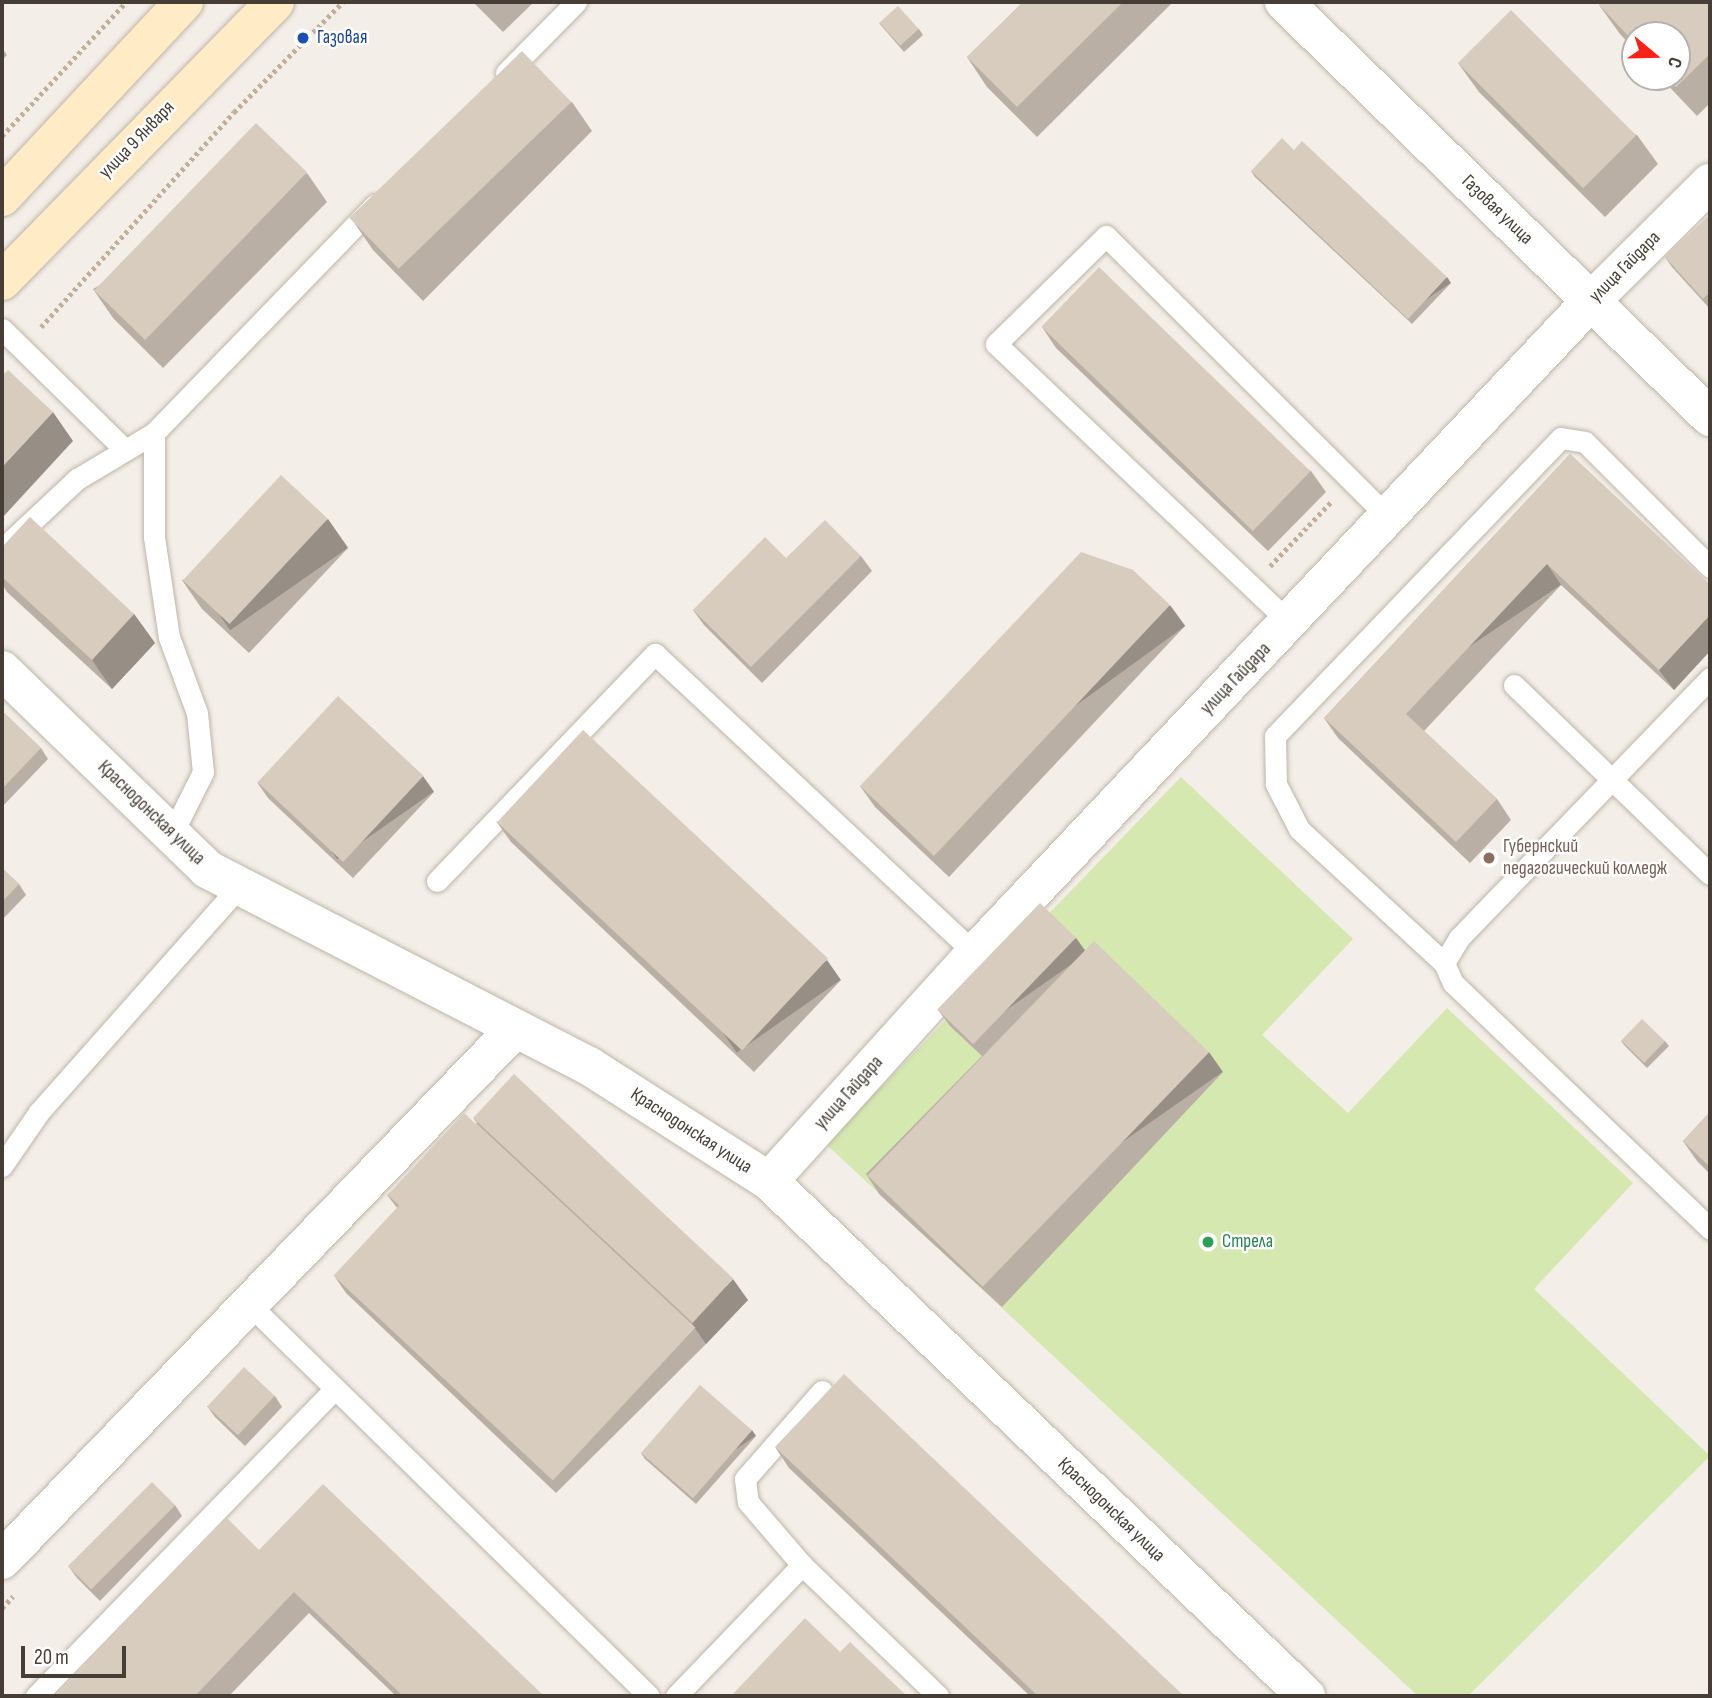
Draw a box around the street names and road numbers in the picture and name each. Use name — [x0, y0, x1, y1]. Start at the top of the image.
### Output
street label: улица 9 Января — [95, 97, 179, 183]
street label: Газовая улица — [1457, 170, 1537, 250]
street label: улица Гайдара — [1585, 227, 1665, 307]
street label: улица Гайдара — [1196, 638, 1276, 720]
street label: Краснодонская улица — [93, 756, 209, 870]
street label: улица Гайдара — [810, 1051, 888, 1135]
street label: Краснодонская улица — [626, 1083, 756, 1179]
street label: Краснодонская улица — [1053, 1453, 1169, 1567]

